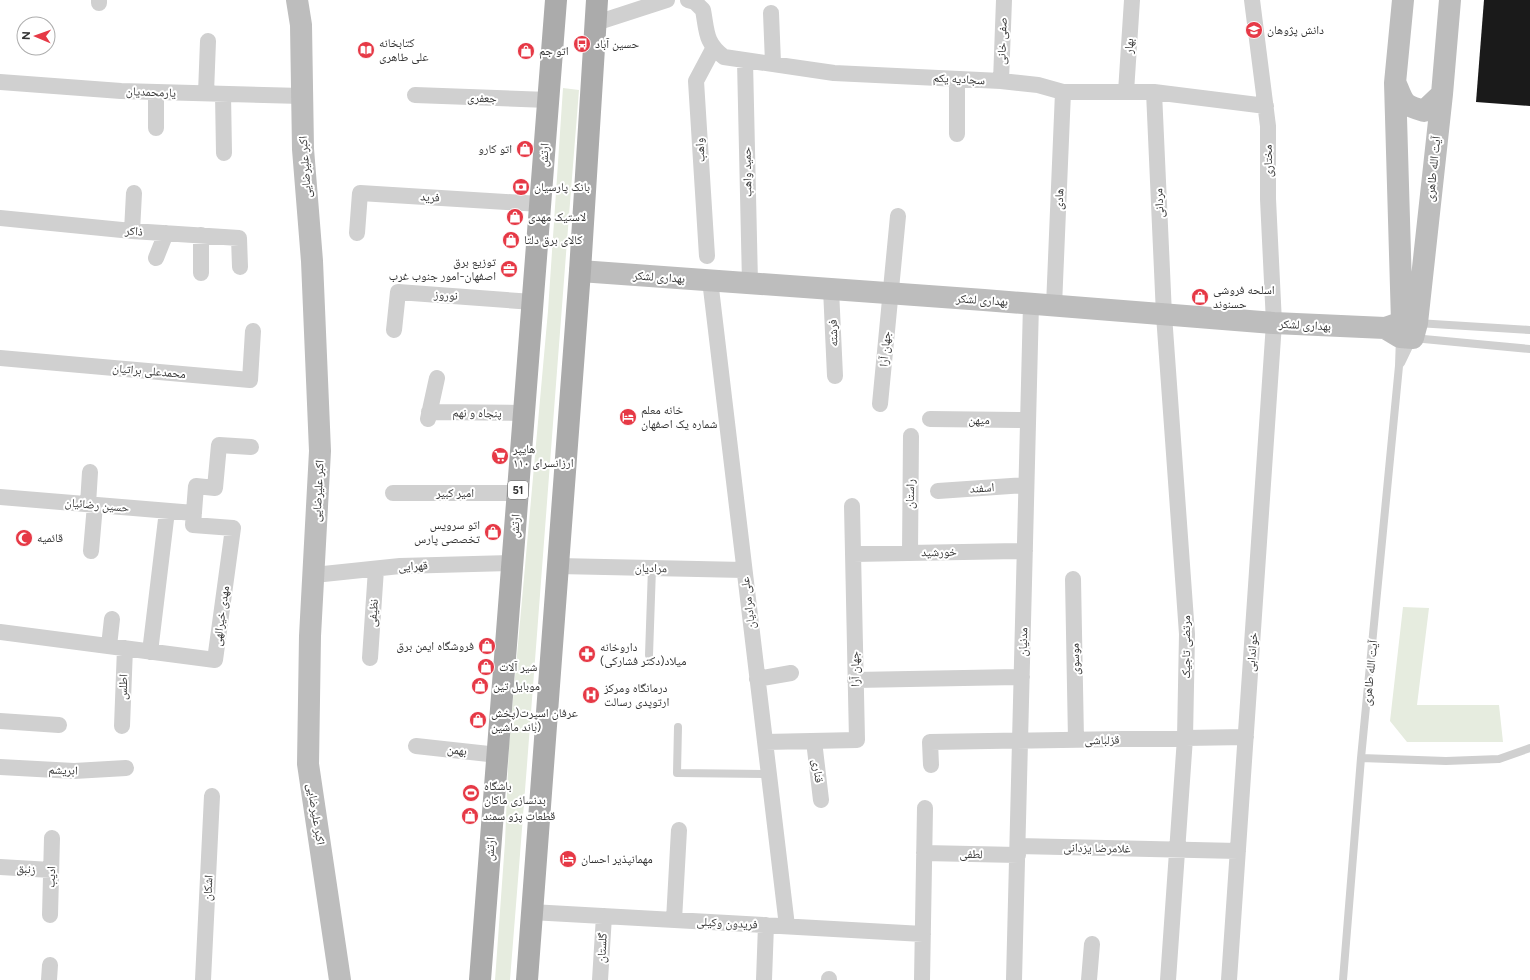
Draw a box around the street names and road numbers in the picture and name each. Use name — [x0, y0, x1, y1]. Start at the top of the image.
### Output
street label: صفی خانی — [994, 17, 1010, 65]
street label: بهار — [1122, 38, 1137, 55]
street label: سجادیه یکم — [932, 71, 986, 88]
street label: یارمحمدیان — [126, 84, 177, 100]
street label: جعفری — [467, 90, 497, 106]
street label: اکبر علیرضایی — [296, 135, 315, 198]
street label: آیت الله طاهری — [1423, 135, 1444, 202]
street label: واهب — [692, 137, 708, 163]
street label: ارتش — [536, 142, 552, 167]
street label: مختاری — [1261, 144, 1275, 178]
street label: حمید واهب — [740, 147, 755, 197]
street label: هادی — [1052, 188, 1066, 210]
street label: مردانی — [1151, 188, 1167, 218]
street label: فرید — [420, 189, 440, 205]
street label: ذاکر — [124, 223, 143, 239]
street label: بهداری لشکر — [631, 268, 686, 286]
street label: نوروز — [433, 287, 458, 303]
street label: بهداری لشکر — [954, 291, 1009, 309]
street label: بهداری لشکر — [1278, 317, 1331, 334]
street label: فرشته — [826, 319, 840, 347]
street label: جهان آرا — [876, 330, 894, 367]
street label: محمدعلی براتیان — [112, 361, 186, 382]
street label: پنجاه و نهم — [452, 406, 502, 421]
street label: میهن — [968, 413, 990, 427]
street label: اکبر علیرضایی — [309, 459, 327, 522]
street label: راستان — [903, 479, 917, 509]
street label: اسفند — [969, 480, 995, 496]
road number: 51 — [508, 481, 528, 499]
street label: امیر کبیر — [435, 486, 474, 500]
street label: حسین رضائیان — [64, 495, 130, 515]
street label: ارتش — [507, 513, 523, 538]
street label: خورشید — [921, 545, 957, 560]
street label: قهرایی — [398, 558, 428, 574]
street label: مرادیان — [635, 561, 667, 575]
street label: علی مرادیان — [738, 576, 758, 630]
street label: مهدی خیرالهی — [210, 585, 232, 647]
street label: نظیفی — [365, 599, 381, 627]
street label: مرتضی تاجیک — [1179, 615, 1193, 679]
street label: مدنیان — [1016, 627, 1030, 657]
street label: خواندابی — [1244, 631, 1261, 672]
street label: آیت الله طاهری — [1360, 639, 1381, 706]
street label: موسوی — [1068, 643, 1082, 675]
street label: جهان آرا — [848, 651, 862, 687]
street label: اطلس — [116, 674, 130, 700]
street label: قزلباشی — [1084, 733, 1120, 748]
street label: بهمن — [446, 742, 468, 758]
street label: قناری — [810, 758, 826, 784]
street label: ابریشم — [48, 762, 78, 779]
street label: اکبر علیرضایی — [304, 782, 328, 846]
street label: ارتش — [482, 836, 498, 861]
street label: غلامرضا یزدانی — [1063, 840, 1131, 856]
street label: لطفی — [959, 847, 983, 861]
street label: زنبق — [16, 861, 36, 877]
street label: ادیب — [44, 866, 59, 888]
street label: اشکان — [200, 874, 216, 902]
street label: فریدون وکیلی — [696, 914, 758, 932]
street label: گلستان — [594, 933, 610, 963]

